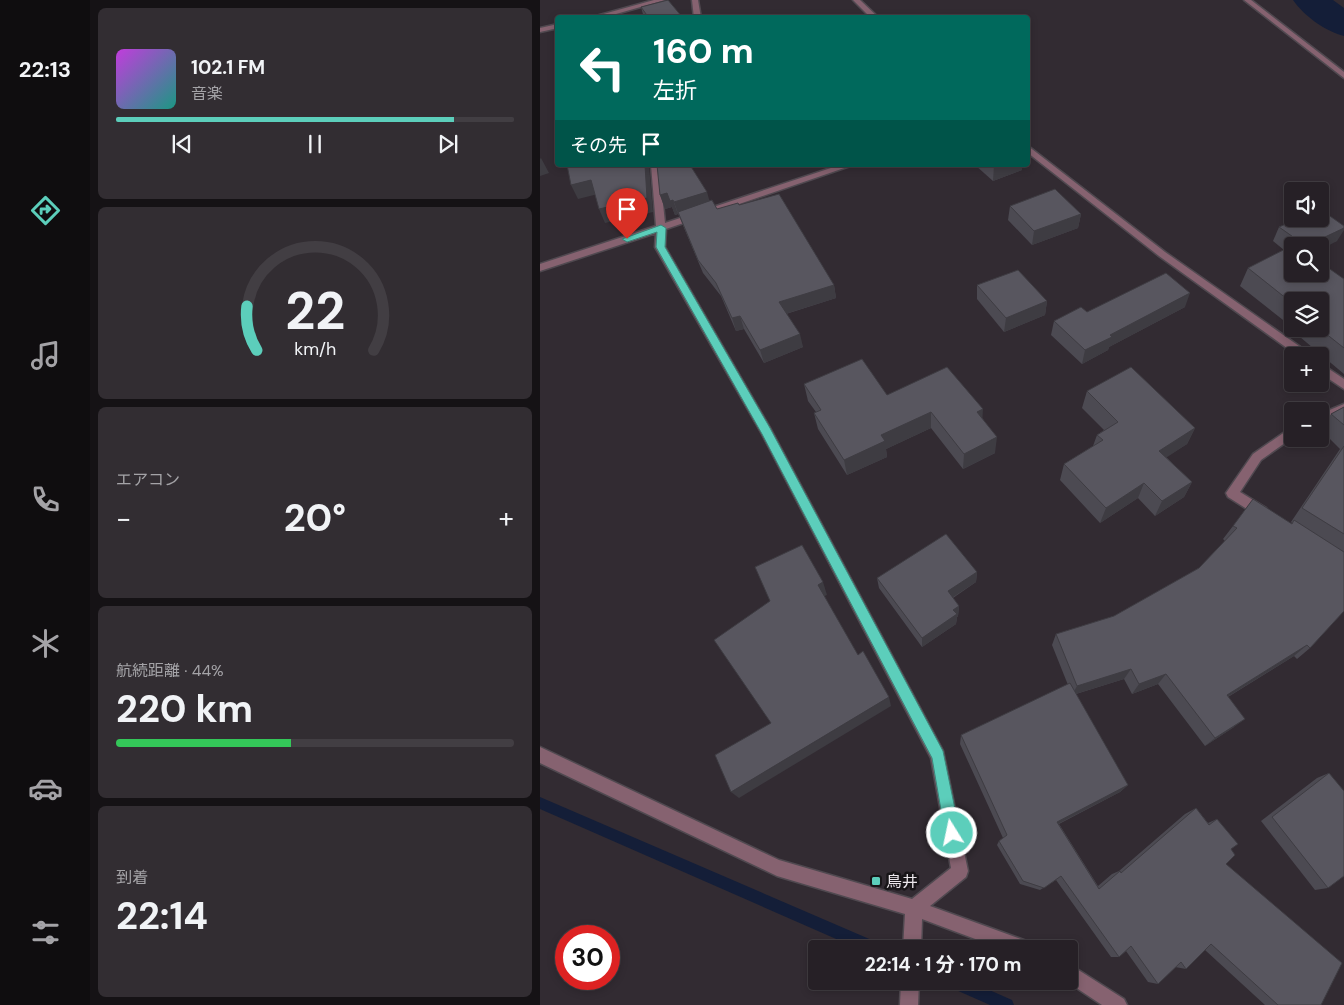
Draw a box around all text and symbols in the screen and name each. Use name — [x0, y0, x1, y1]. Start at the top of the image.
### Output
text: 160 m — [653, 28, 754, 74]
icon: left — [570, 35, 635, 100]
text: 22:13 — [19, 55, 71, 84]
text: 102.1 FM — [191, 55, 265, 80]
text: 左折 — [653, 76, 697, 105]
text: 音楽 — [191, 83, 223, 104]
icon: previous — [168, 130, 196, 158]
icon: pause — [301, 130, 329, 158]
icon: next — [434, 130, 462, 158]
icon: arrive — [637, 130, 665, 158]
text: その先 — [570, 133, 627, 158]
map controls — [1284, 182, 1329, 447]
button: sound — [1284, 182, 1329, 227]
pin — [606, 188, 648, 239]
icon: directions — [28, 193, 63, 228]
icon: arrive — [613, 195, 641, 223]
button: search — [1284, 237, 1329, 282]
text: 22 — [285, 277, 345, 345]
button: layers — [1284, 292, 1329, 337]
text: km/h — [294, 337, 336, 361]
icon: music — [28, 338, 63, 373]
button: + — [1284, 347, 1329, 392]
button: − — [1284, 402, 1329, 447]
text: エアコン — [116, 469, 180, 490]
icon: phone — [28, 482, 63, 517]
text: 20° — [284, 493, 346, 543]
text: − — [116, 500, 131, 537]
text: + — [499, 500, 514, 537]
icon: climate — [28, 626, 63, 661]
text: 航続距離 · 44% — [116, 660, 224, 681]
text: 220 km — [116, 684, 253, 734]
icon: car — [28, 771, 63, 806]
position arrow — [925, 806, 977, 858]
text: 到着 — [116, 867, 148, 888]
place label: 鳥井 — [886, 871, 918, 892]
marker: 鳥井 — [870, 875, 882, 887]
text: 22:14 — [116, 891, 208, 941]
icon: filters — [28, 915, 63, 950]
speed limit sign: 30 — [555, 925, 620, 990]
text: 22:14 · 1 分 · 170 m — [865, 952, 1021, 977]

